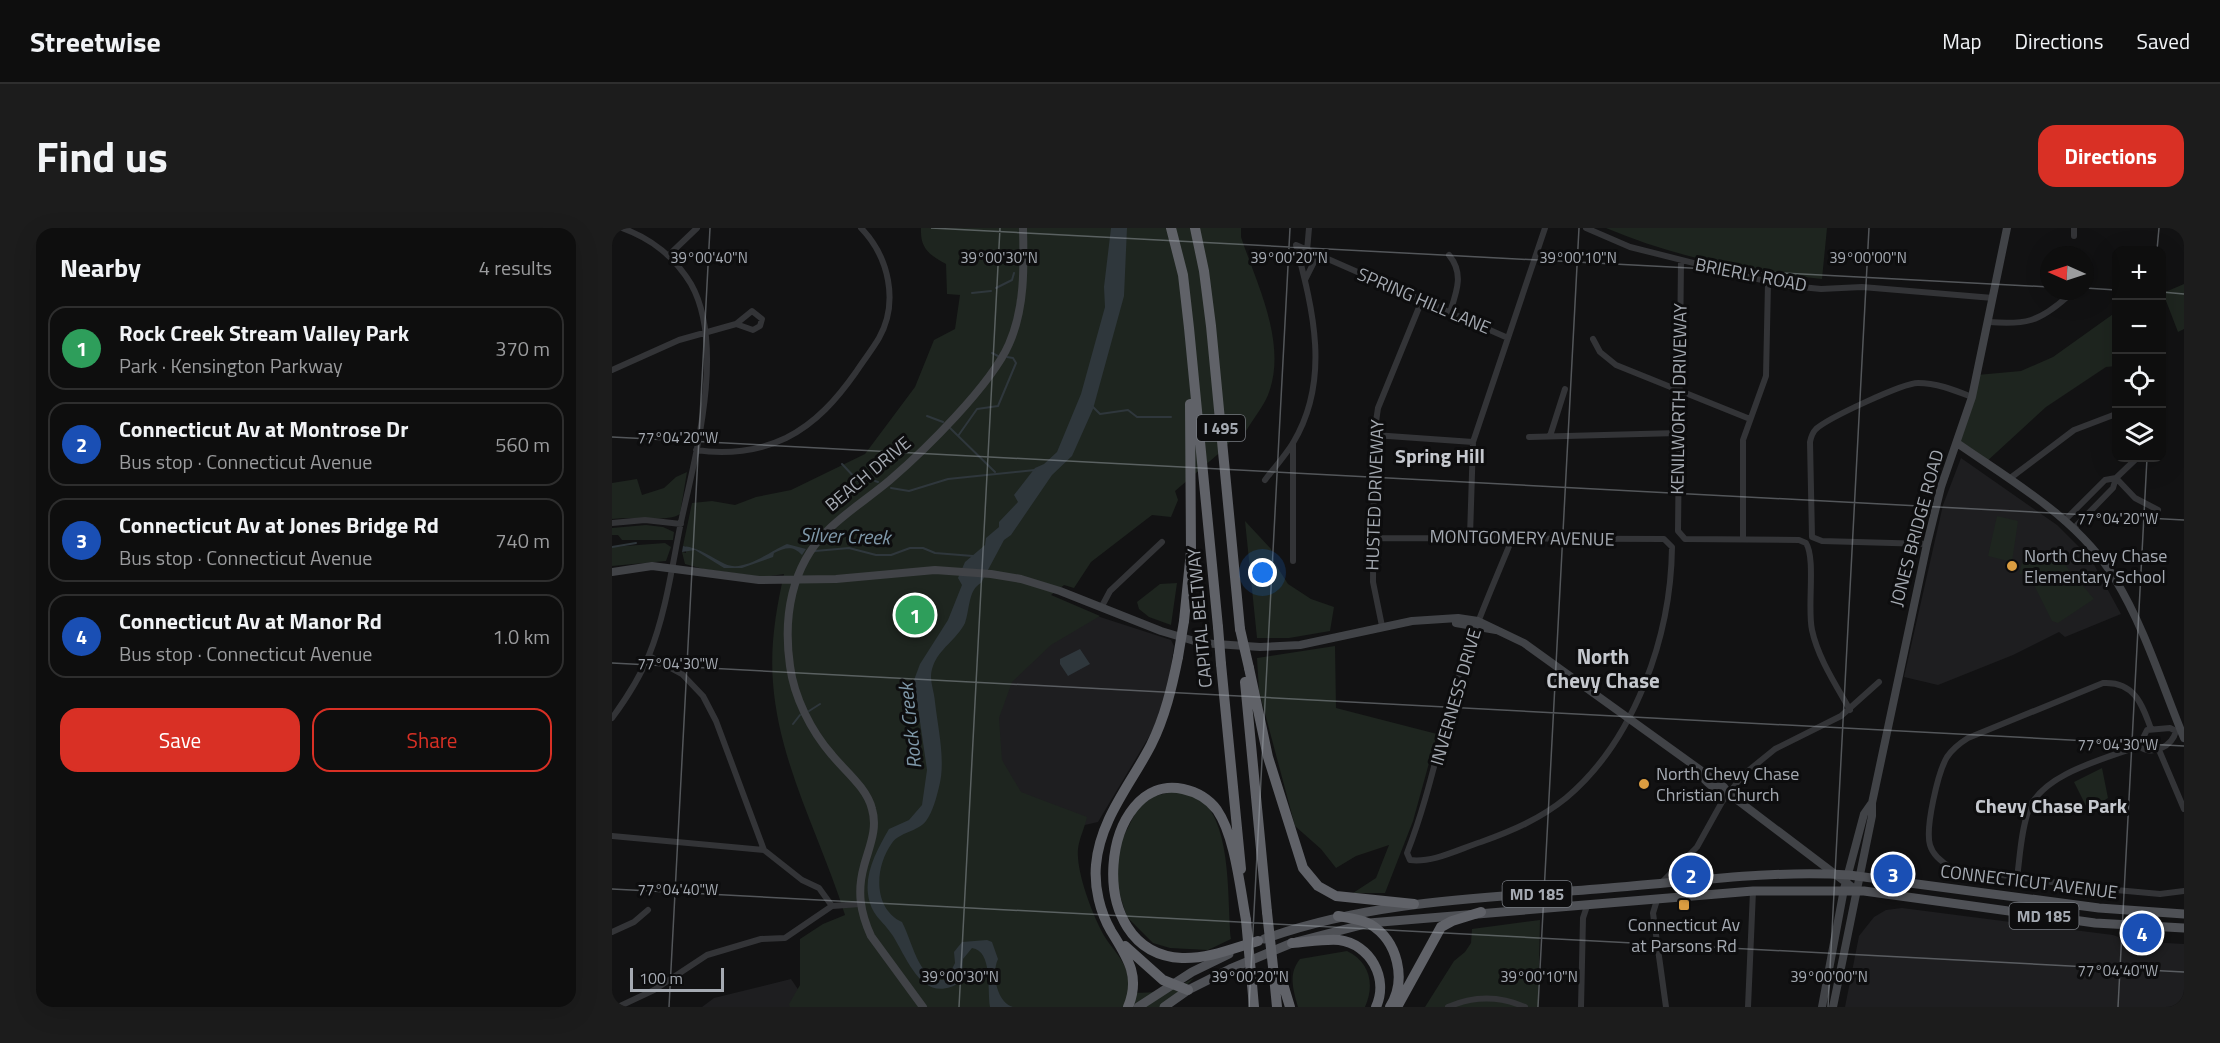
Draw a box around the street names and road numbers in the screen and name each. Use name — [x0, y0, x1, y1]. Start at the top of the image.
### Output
street label: BRIERLY ROAD — [1693, 250, 1809, 299]
street label: SPRING HILL LANE — [1353, 260, 1495, 341]
street label: KENILWORTH DRIVEWAY — [1663, 303, 1694, 495]
road number: I 495 — [1197, 415, 1245, 441]
street label: HUSTED DRIVEWAY — [1358, 419, 1391, 571]
street label: BEACH DRIVE — [819, 429, 917, 518]
street label: JONES BRIDGE ROAD — [1883, 447, 1950, 609]
street label: MONTGOMERY AVENUE — [1429, 522, 1615, 553]
street label: CAPITAL BELTWAY — [1180, 547, 1219, 689]
street label: INVERNESS DRIVE — [1423, 625, 1488, 768]
street label: CONNECTICUT AVENUE — [1939, 857, 2119, 906]
road number: MD 185 — [1502, 881, 1572, 907]
road number: MD 185 — [2010, 903, 2078, 929]

